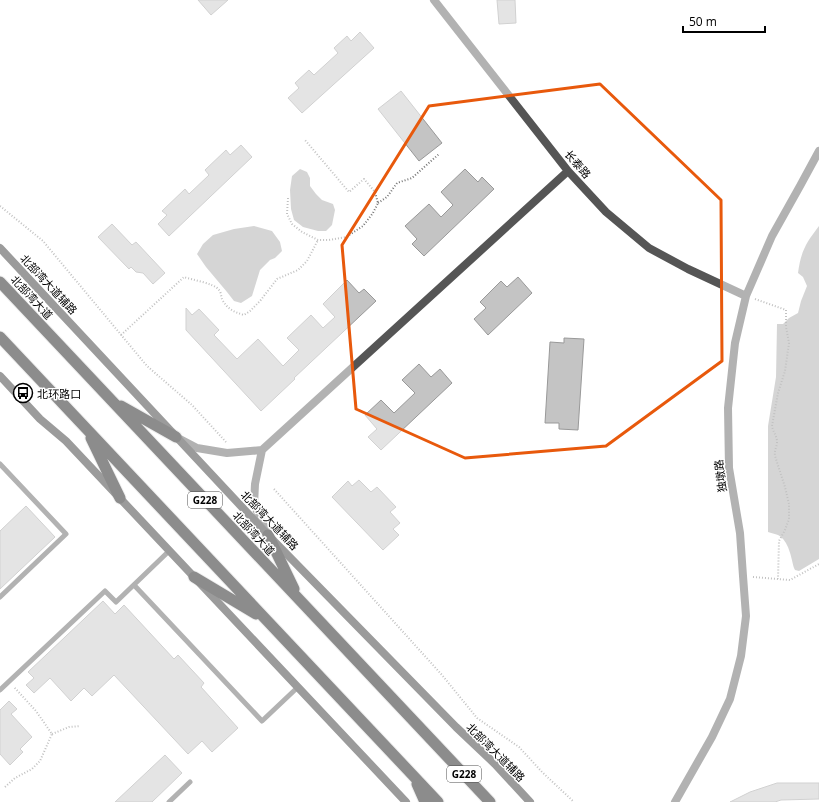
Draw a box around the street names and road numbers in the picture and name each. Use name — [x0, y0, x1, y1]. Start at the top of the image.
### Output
street label: 长泰路 — [562, 147, 594, 181]
street label: 北部湾大道辅路 — [18, 251, 80, 317]
street label: 北部湾大道 — [8, 272, 56, 322]
street label: 独墩路 — [711, 459, 729, 493]
street label: 北部湾大道辅路 — [239, 488, 301, 552]
road number: G228 — [188, 492, 222, 508]
street label: 北部湾大道 — [230, 508, 278, 558]
street label: 北部湾大道辅路 — [463, 719, 529, 785]
road number: G228 — [447, 766, 481, 782]

